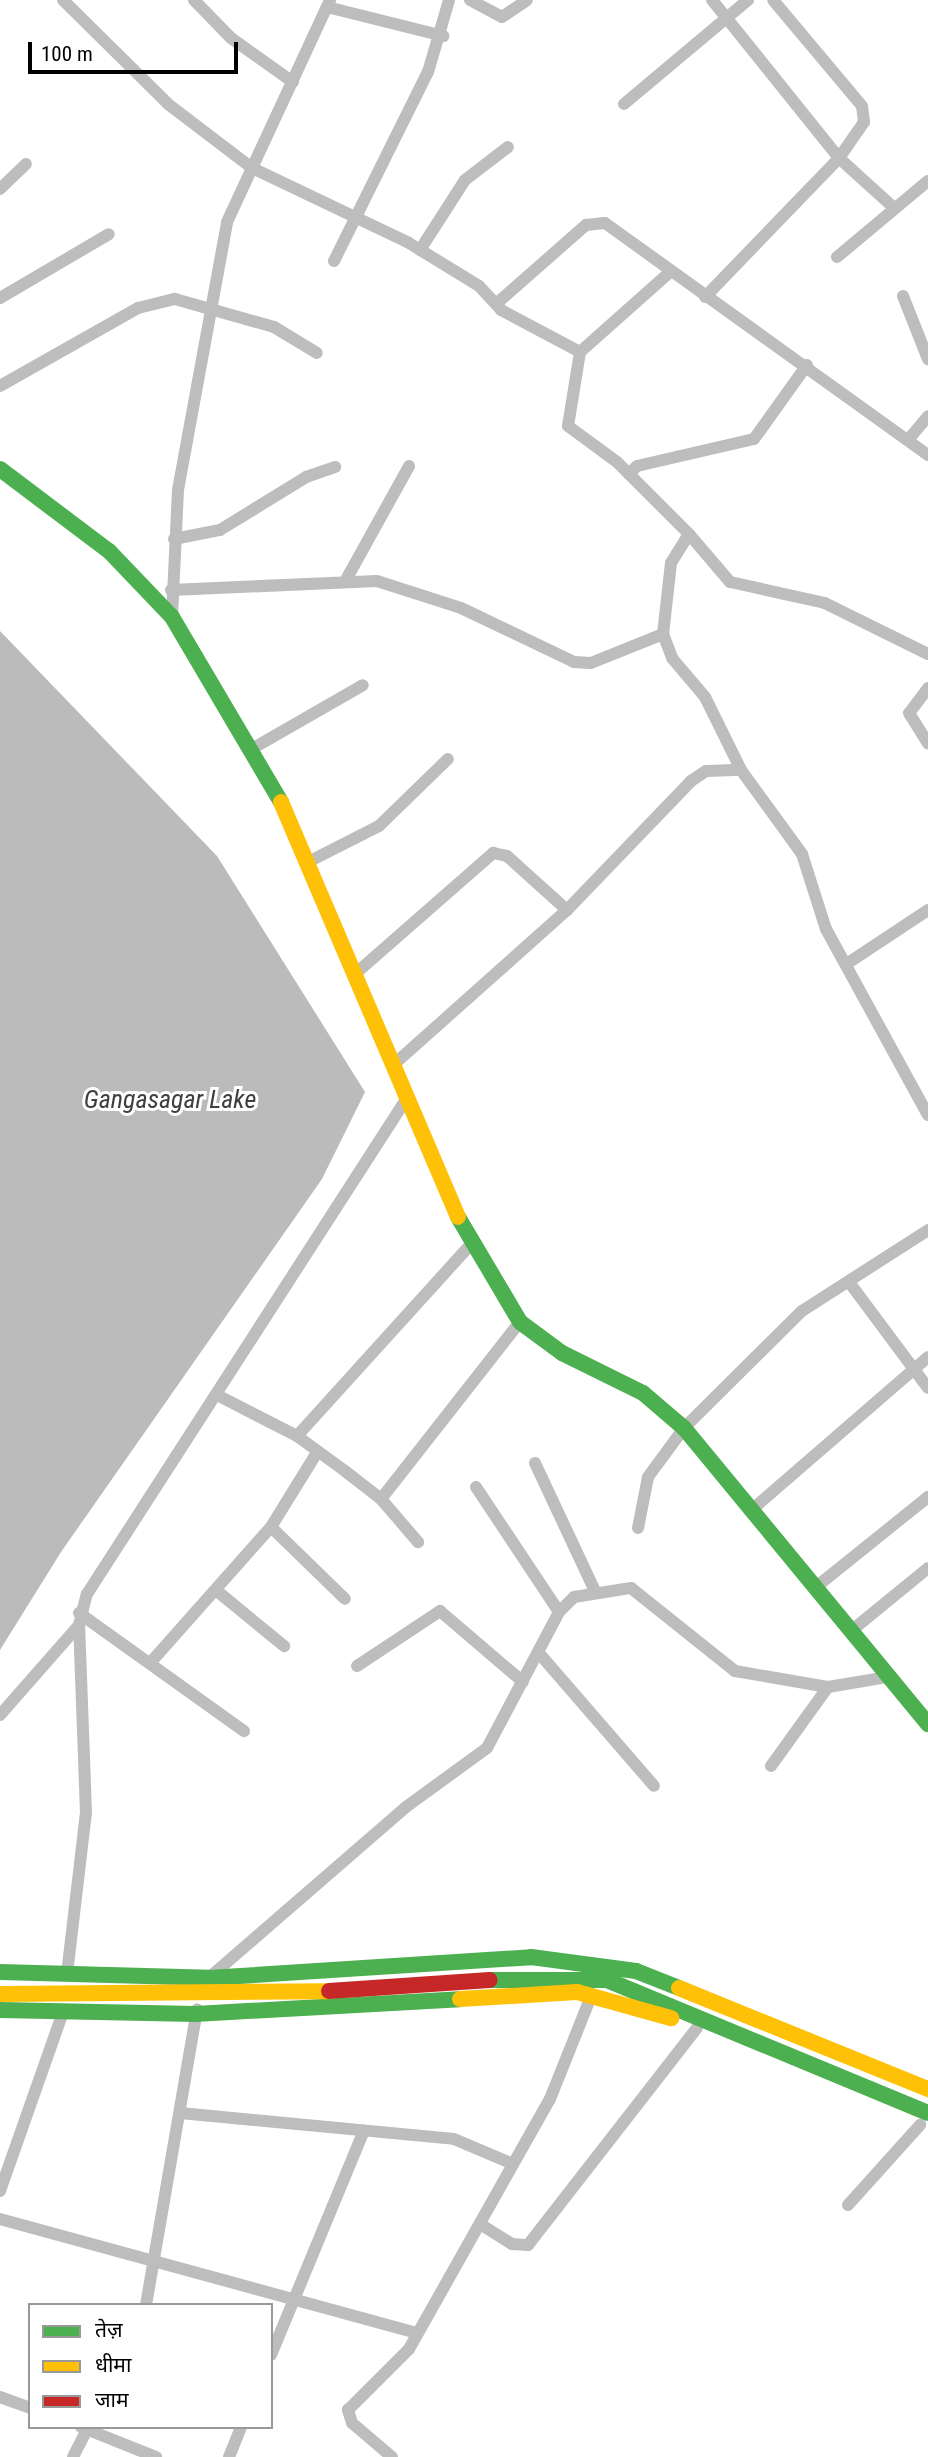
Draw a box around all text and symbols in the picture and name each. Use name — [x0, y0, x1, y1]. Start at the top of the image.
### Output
scale bar — [32, 28, 242, 72]
text: 100 m — [41, 42, 93, 66]
water label: Gangasagar Lake — [84, 1084, 256, 1116]
legend — [28, 2303, 273, 2429]
text: तेज़ — [95, 2318, 123, 2342]
text: धीमा — [95, 2353, 131, 2377]
text: जाम — [95, 2388, 129, 2412]

